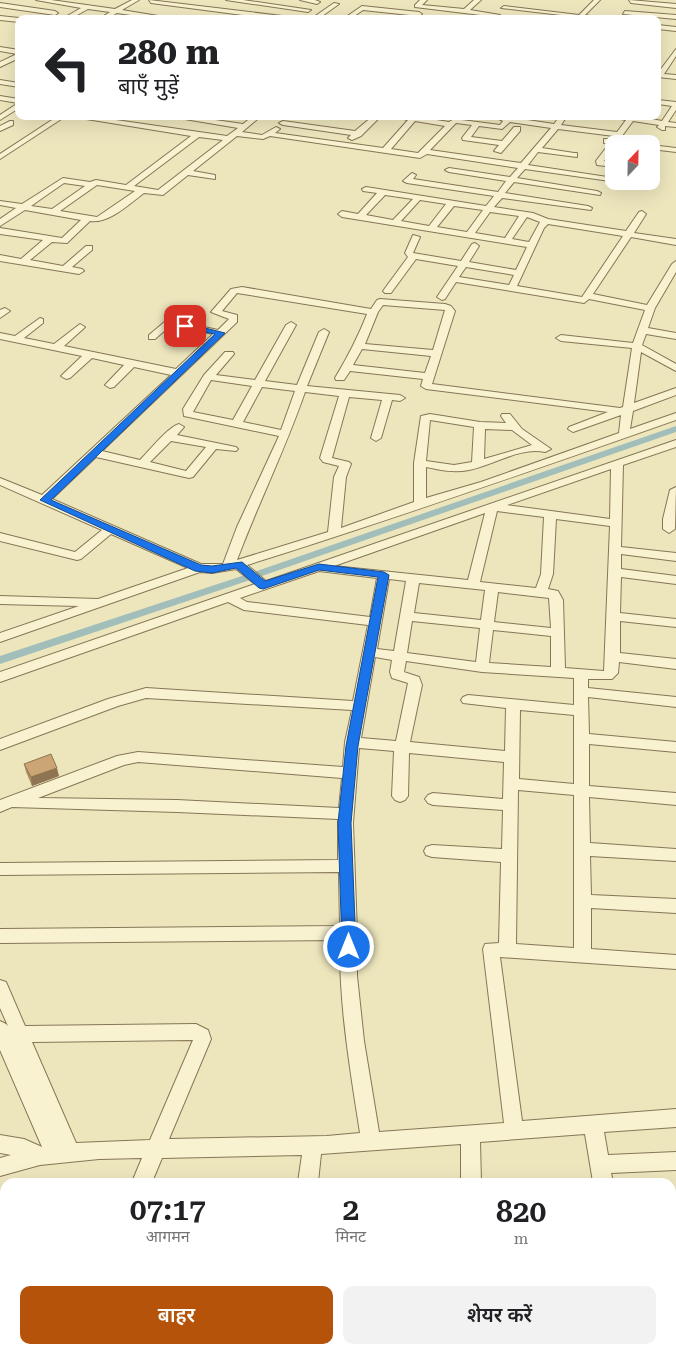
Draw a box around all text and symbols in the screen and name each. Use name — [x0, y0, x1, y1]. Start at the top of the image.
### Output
text: 280 m — [118, 32, 219, 73]
icon: left — [35, 35, 100, 100]
text: बाएँ मुड़ें — [118, 74, 179, 99]
north arrow — [605, 135, 660, 190]
map controls — [605, 135, 660, 190]
pin — [164, 305, 206, 347]
icon: arrive — [171, 312, 199, 340]
position arrow — [322, 920, 374, 972]
text: 07:17 — [130, 1192, 206, 1227]
text: 2 — [342, 1192, 359, 1227]
text: 820 — [496, 1194, 546, 1229]
text: आगमन — [146, 1227, 190, 1246]
text: मिनट — [336, 1227, 366, 1246]
text: m — [514, 1229, 528, 1248]
button: बाहर — [20, 1286, 333, 1344]
button: शेयर करें — [343, 1286, 656, 1344]

